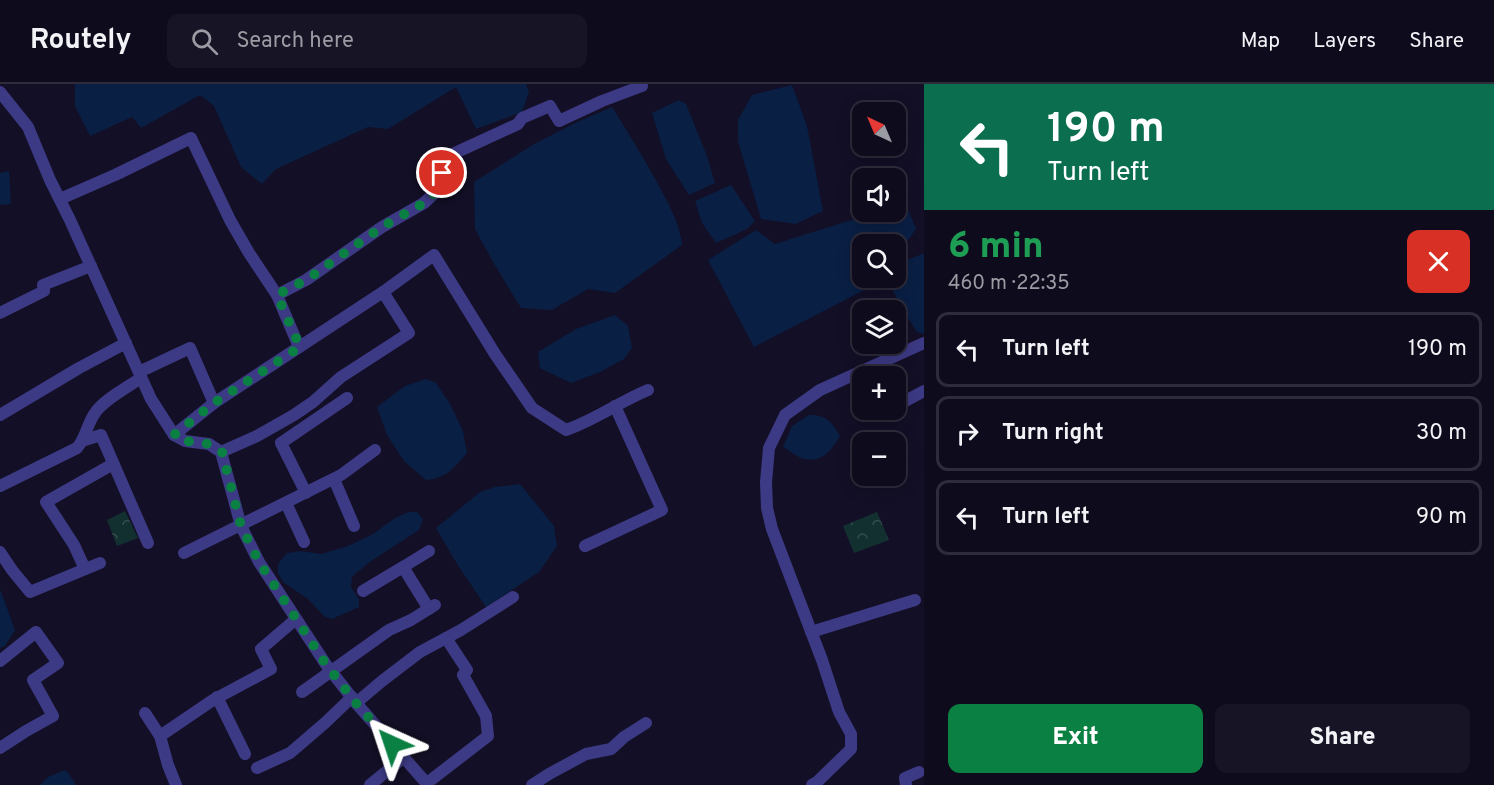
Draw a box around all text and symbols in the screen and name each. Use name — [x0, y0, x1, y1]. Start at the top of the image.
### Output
search box — [167, 14, 587, 68]
text: Routely — [30, 23, 131, 59]
icon: search — [188, 25, 221, 58]
text: Search here — [236, 28, 354, 55]
text: Map — [1241, 28, 1280, 55]
text: Layers — [1313, 28, 1376, 55]
text: Share — [1409, 28, 1464, 55]
north arrow — [852, 102, 906, 156]
map controls — [852, 102, 906, 486]
text: 190 m — [1047, 104, 1165, 157]
icon: left — [948, 108, 1026, 186]
pin — [416, 147, 467, 198]
icon: arrive — [425, 156, 458, 189]
text: Turn left — [1047, 156, 1149, 190]
button: sound — [852, 168, 906, 222]
text: 6 min — [948, 225, 1044, 271]
button: close — [1407, 230, 1470, 293]
button: search — [852, 234, 906, 288]
text: 460 m · 22:35 — [948, 271, 1070, 297]
button: layers — [852, 300, 906, 354]
icon: left — [951, 333, 984, 366]
text: Turn left — [1002, 336, 1090, 363]
text: 190 m — [1408, 336, 1467, 363]
button: + — [852, 366, 906, 420]
icon: right — [951, 417, 984, 450]
text: Turn right — [1002, 420, 1104, 447]
text: 30 m — [1416, 420, 1467, 447]
button: − — [852, 432, 906, 486]
icon: left — [951, 501, 984, 534]
text: Turn left — [1002, 504, 1090, 531]
text: 90 m — [1416, 504, 1467, 531]
button: Exit — [948, 704, 1203, 773]
button: Share — [1215, 704, 1470, 773]
position arrow — [360, 712, 424, 776]

